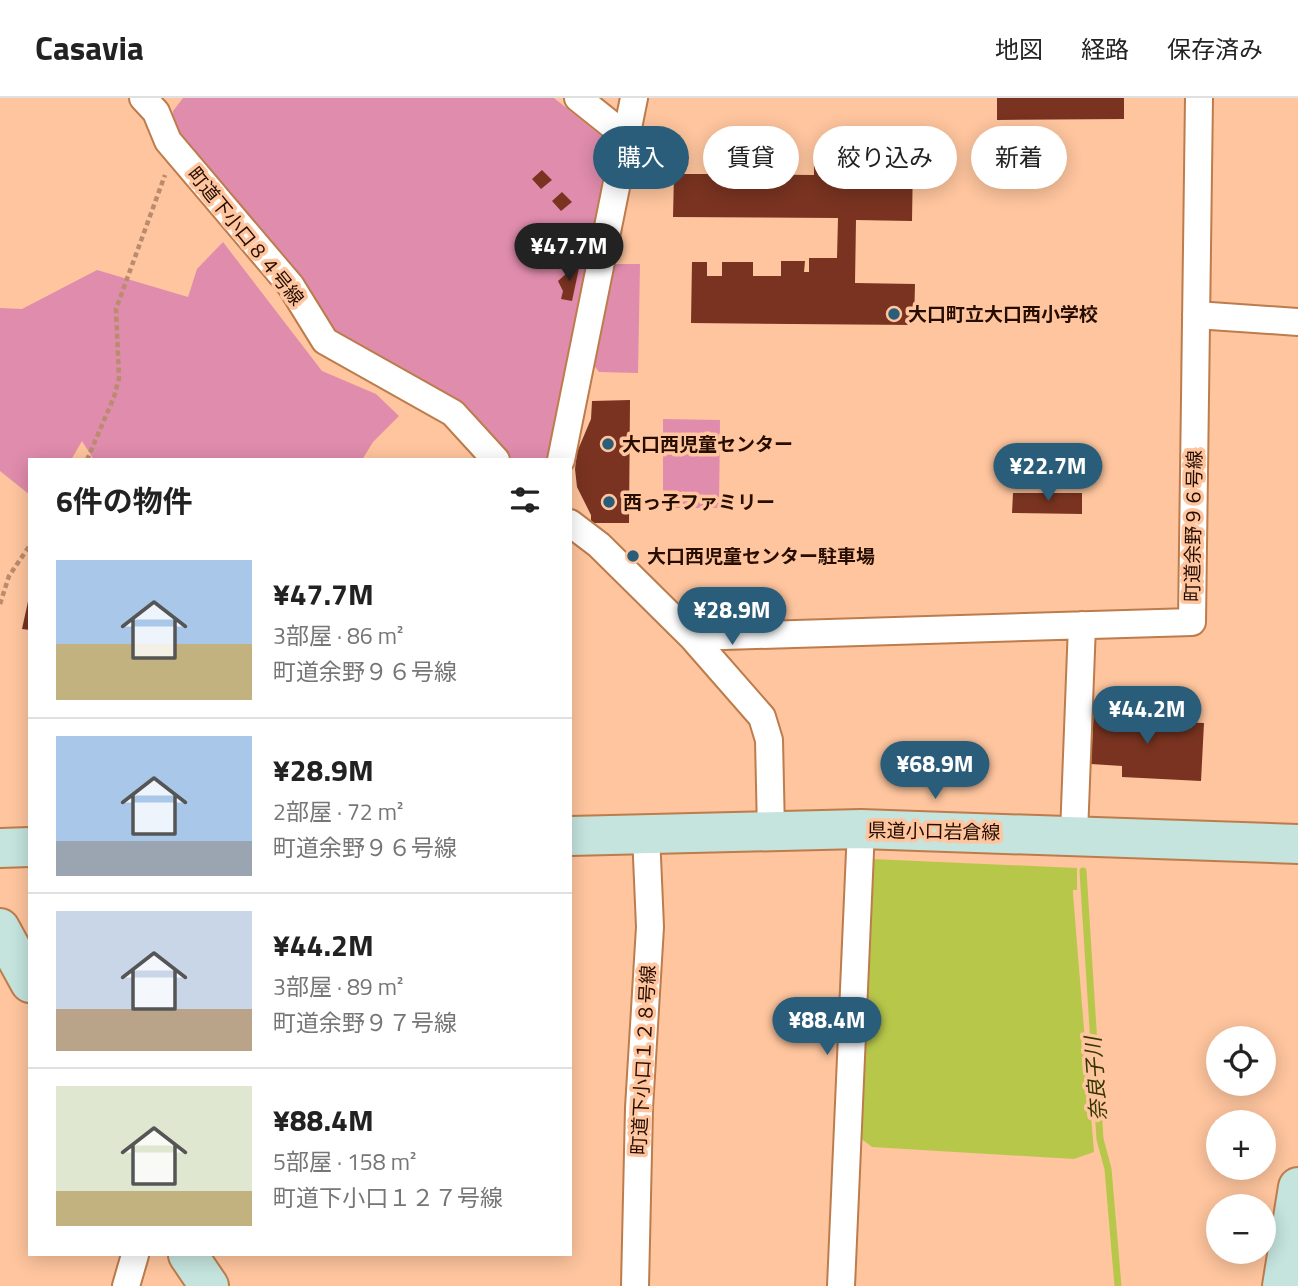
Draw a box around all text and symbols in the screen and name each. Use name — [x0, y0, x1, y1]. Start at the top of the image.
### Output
text: Casavia — [35, 23, 144, 73]
text: 地図 — [995, 31, 1043, 67]
text: 経路 — [1081, 31, 1129, 67]
text: 保存済み — [1167, 31, 1263, 67]
chip: 購入 — [593, 126, 689, 189]
chip: 賃貸 — [703, 126, 799, 189]
chip: 絞り込み — [813, 126, 957, 189]
chip: 新着 — [971, 126, 1067, 189]
street label: 町道下小口８４号線 — [181, 160, 311, 311]
pin: ¥47.7M — [512, 223, 626, 283]
text: ¥47.7M — [530, 228, 608, 263]
place label: 大口町立大口西小学校 — [908, 299, 1098, 328]
marker: 大口町立大口西小学校 — [886, 306, 902, 322]
place label: 大口西児童センター — [622, 429, 793, 458]
marker: 大口西児童センター — [600, 436, 616, 452]
pin: ¥22.7M — [991, 444, 1105, 503]
text: ¥22.7M — [1009, 448, 1087, 483]
street label: 町道余野９６号線 — [1177, 450, 1208, 602]
text: 6件の物件 — [56, 478, 193, 524]
icon: filters — [506, 481, 544, 519]
place label: 西っ子ファミリー — [623, 487, 775, 516]
marker: 西っ子ファミリー — [601, 494, 617, 510]
place label: 大口西児童センター駐車場 — [647, 541, 875, 570]
marker: 大口西児童センター駐車場 — [625, 548, 641, 564]
text: ¥47.7M — [273, 571, 374, 617]
icon: home — [112, 588, 196, 672]
pin: ¥28.9M — [675, 588, 789, 647]
text: ¥28.9M — [693, 592, 771, 627]
text: 3部屋 · 86 m² — [273, 618, 403, 653]
text: 町道余野９６号線 — [273, 654, 457, 689]
pin: ¥44.2M — [1090, 686, 1204, 746]
text: ¥44.2M — [1108, 691, 1186, 726]
pin: ¥68.9M — [878, 742, 992, 801]
text: ¥68.9M — [896, 746, 974, 781]
text: ¥28.9M — [273, 747, 374, 793]
icon: home — [112, 764, 196, 848]
text: 2部屋 · 72 m² — [273, 794, 403, 829]
street label: 県道小口岩倉線 — [867, 815, 1001, 846]
text: 町道余野９６号線 — [273, 830, 457, 865]
text: ¥44.2M — [273, 922, 374, 968]
icon: home — [112, 939, 196, 1023]
street label: 町道下小口１２８号線 — [623, 964, 662, 1156]
text: 3部屋 · 89 m² — [273, 969, 403, 1004]
pin: ¥88.4M — [770, 998, 884, 1057]
text: ¥88.4M — [788, 1002, 866, 1037]
text: 町道余野９７号線 — [273, 1005, 457, 1040]
map controls — [1206, 1026, 1276, 1264]
button: locate — [1206, 1026, 1276, 1096]
water label: 奈良子川 — [1076, 1034, 1114, 1122]
text: ¥88.4M — [273, 1097, 374, 1143]
button: + — [1206, 1110, 1276, 1180]
icon: home — [112, 1114, 196, 1198]
text: 5部屋 · 158 m² — [273, 1144, 416, 1179]
text: 町道下小口１２７号線 — [273, 1180, 503, 1215]
button: − — [1206, 1194, 1276, 1264]

